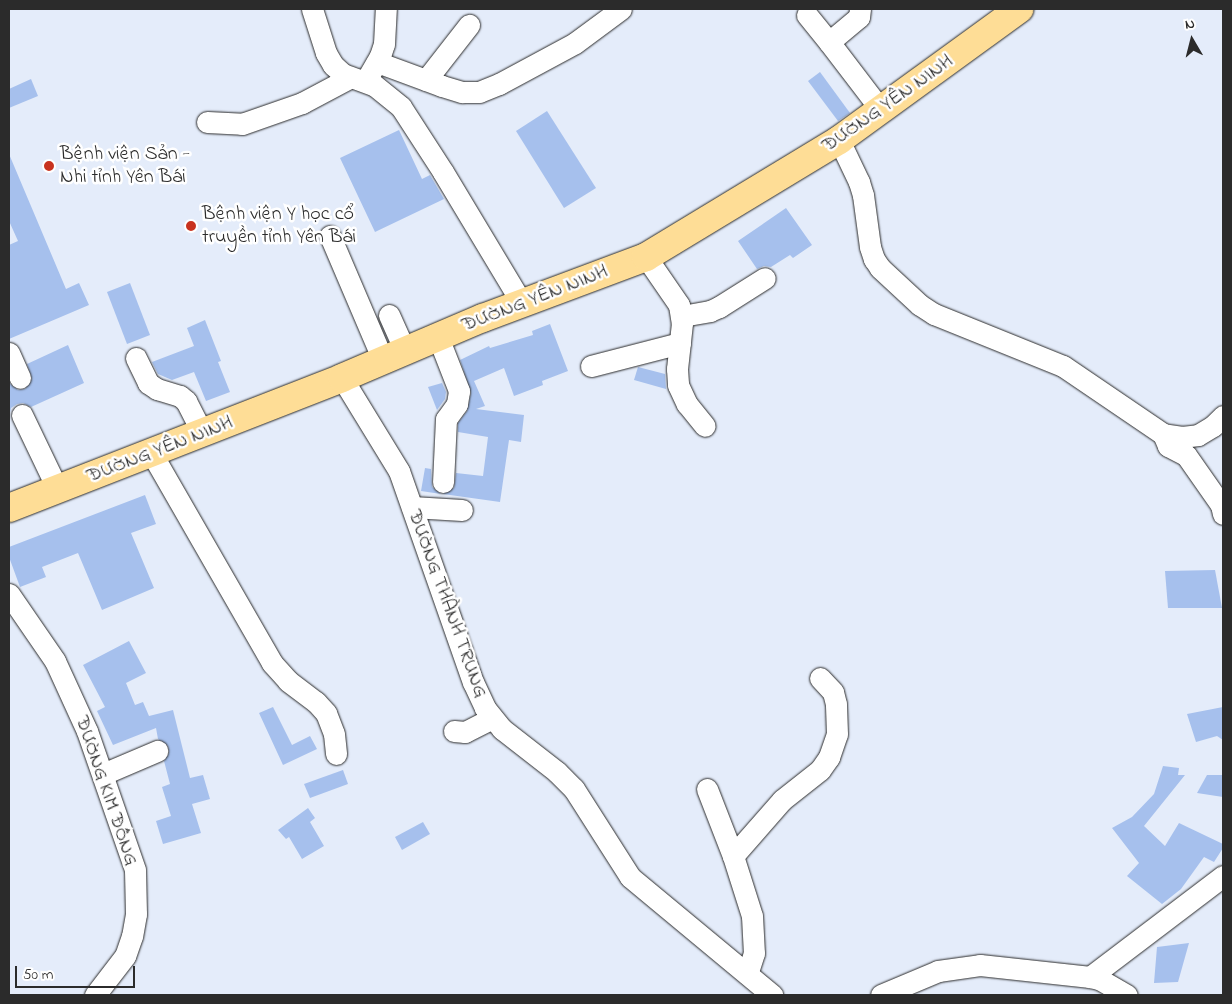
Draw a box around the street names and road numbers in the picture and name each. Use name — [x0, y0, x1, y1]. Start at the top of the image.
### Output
street label: ĐƯỜNG YÊN NINH — [818, 50, 958, 158]
street label: ĐƯỜNG YÊN NINH — [459, 260, 611, 338]
street label: ĐƯỜNG YÊN NINH — [84, 411, 236, 489]
street label: ĐƯỜNG THÀNH TRUNG — [402, 507, 492, 701]
street label: ĐƯỜNG KIM ĐỒNG — [69, 713, 143, 869]

